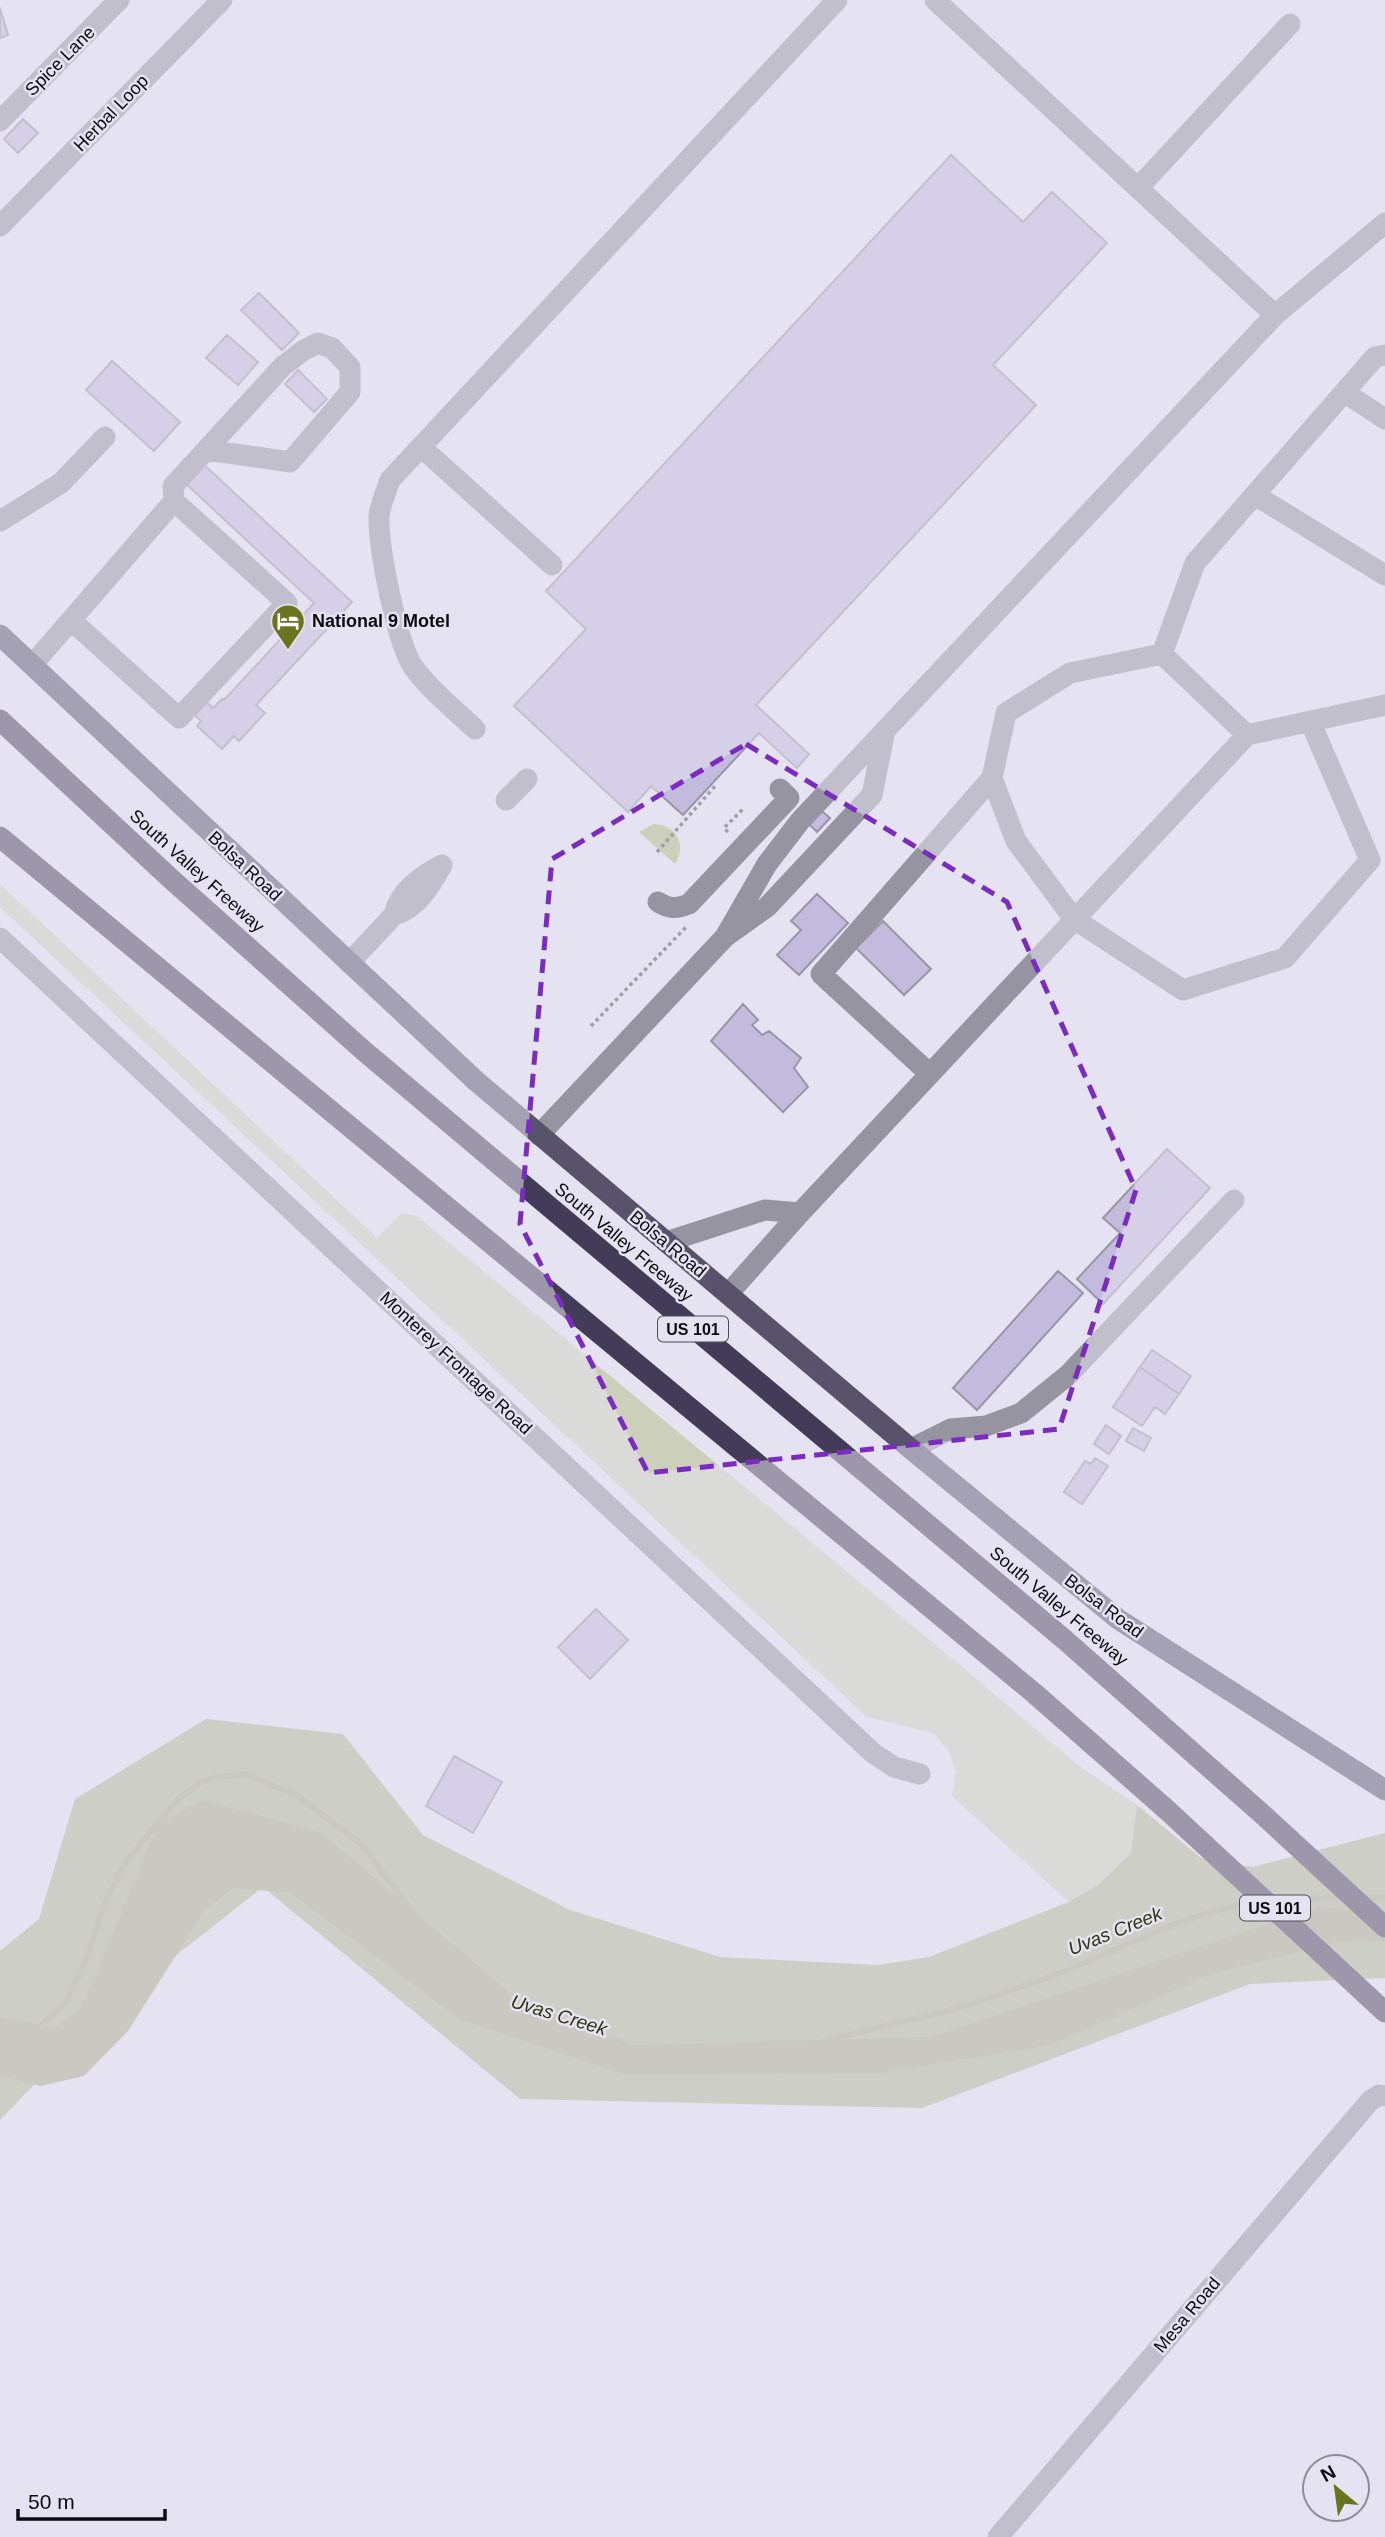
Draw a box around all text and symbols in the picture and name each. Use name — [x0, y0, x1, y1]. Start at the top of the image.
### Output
street label: Spice Lane — [21, 22, 99, 100]
street label: Herbal Loop — [70, 71, 152, 155]
hotel icon: National 9 Motel — [269, 602, 307, 651]
place label: National 9 Motel — [312, 611, 450, 631]
street label: South Valley Freeway — [126, 805, 268, 937]
street label: Bolsa Road — [204, 827, 286, 905]
street label: South Valley Freeway — [551, 1178, 697, 1306]
street label: Bolsa Road — [626, 1206, 710, 1282]
street label: Monterey Frontage Road — [376, 1287, 536, 1439]
road number: US 101 — [658, 1316, 728, 1342]
street label: South Valley Freeway — [986, 1542, 1132, 1670]
street label: Bolsa Road — [1061, 1570, 1147, 1642]
road number: US 101 — [1240, 1896, 1310, 1920]
water label: Uvas Creek — [1065, 1902, 1166, 1959]
water label: Uvas Creek — [508, 1990, 611, 2040]
street label: Mesa Road — [1150, 2273, 1224, 2357]
north arrow — [1301, 2453, 1371, 2523]
text: N — [1317, 2461, 1339, 2486]
scale bar — [18, 2478, 164, 2522]
text: 50 m — [28, 2490, 75, 2513]

